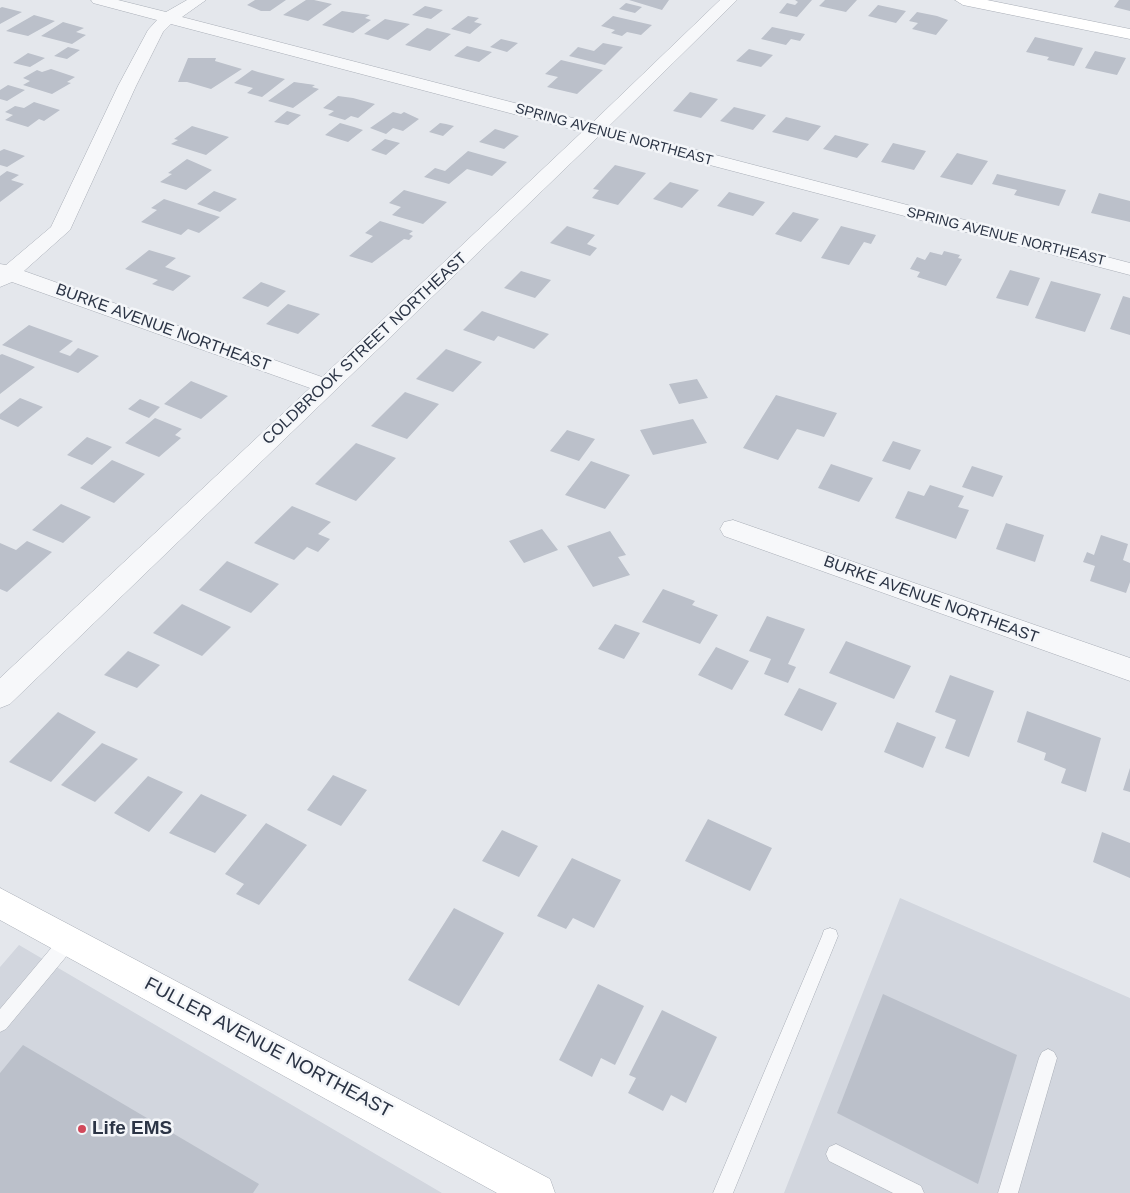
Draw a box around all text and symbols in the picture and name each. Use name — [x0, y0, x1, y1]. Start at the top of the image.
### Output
street label: SPRING AVENUE NORTHEAST — [513, 100, 715, 170]
street label: SPRING AVENUE NORTHEAST — [905, 204, 1107, 270]
street label: COLDBROOK STREET NORTHEAST — [259, 249, 471, 449]
street label: BURKE AVENUE NORTHEAST — [53, 280, 273, 376]
street label: BURKE AVENUE NORTHEAST — [821, 552, 1041, 648]
street label: FULLER AVENUE NORTHEAST — [140, 973, 396, 1123]
place label: Life EMS — [92, 1118, 172, 1140]
marker: Life EMS — [76, 1123, 88, 1135]

